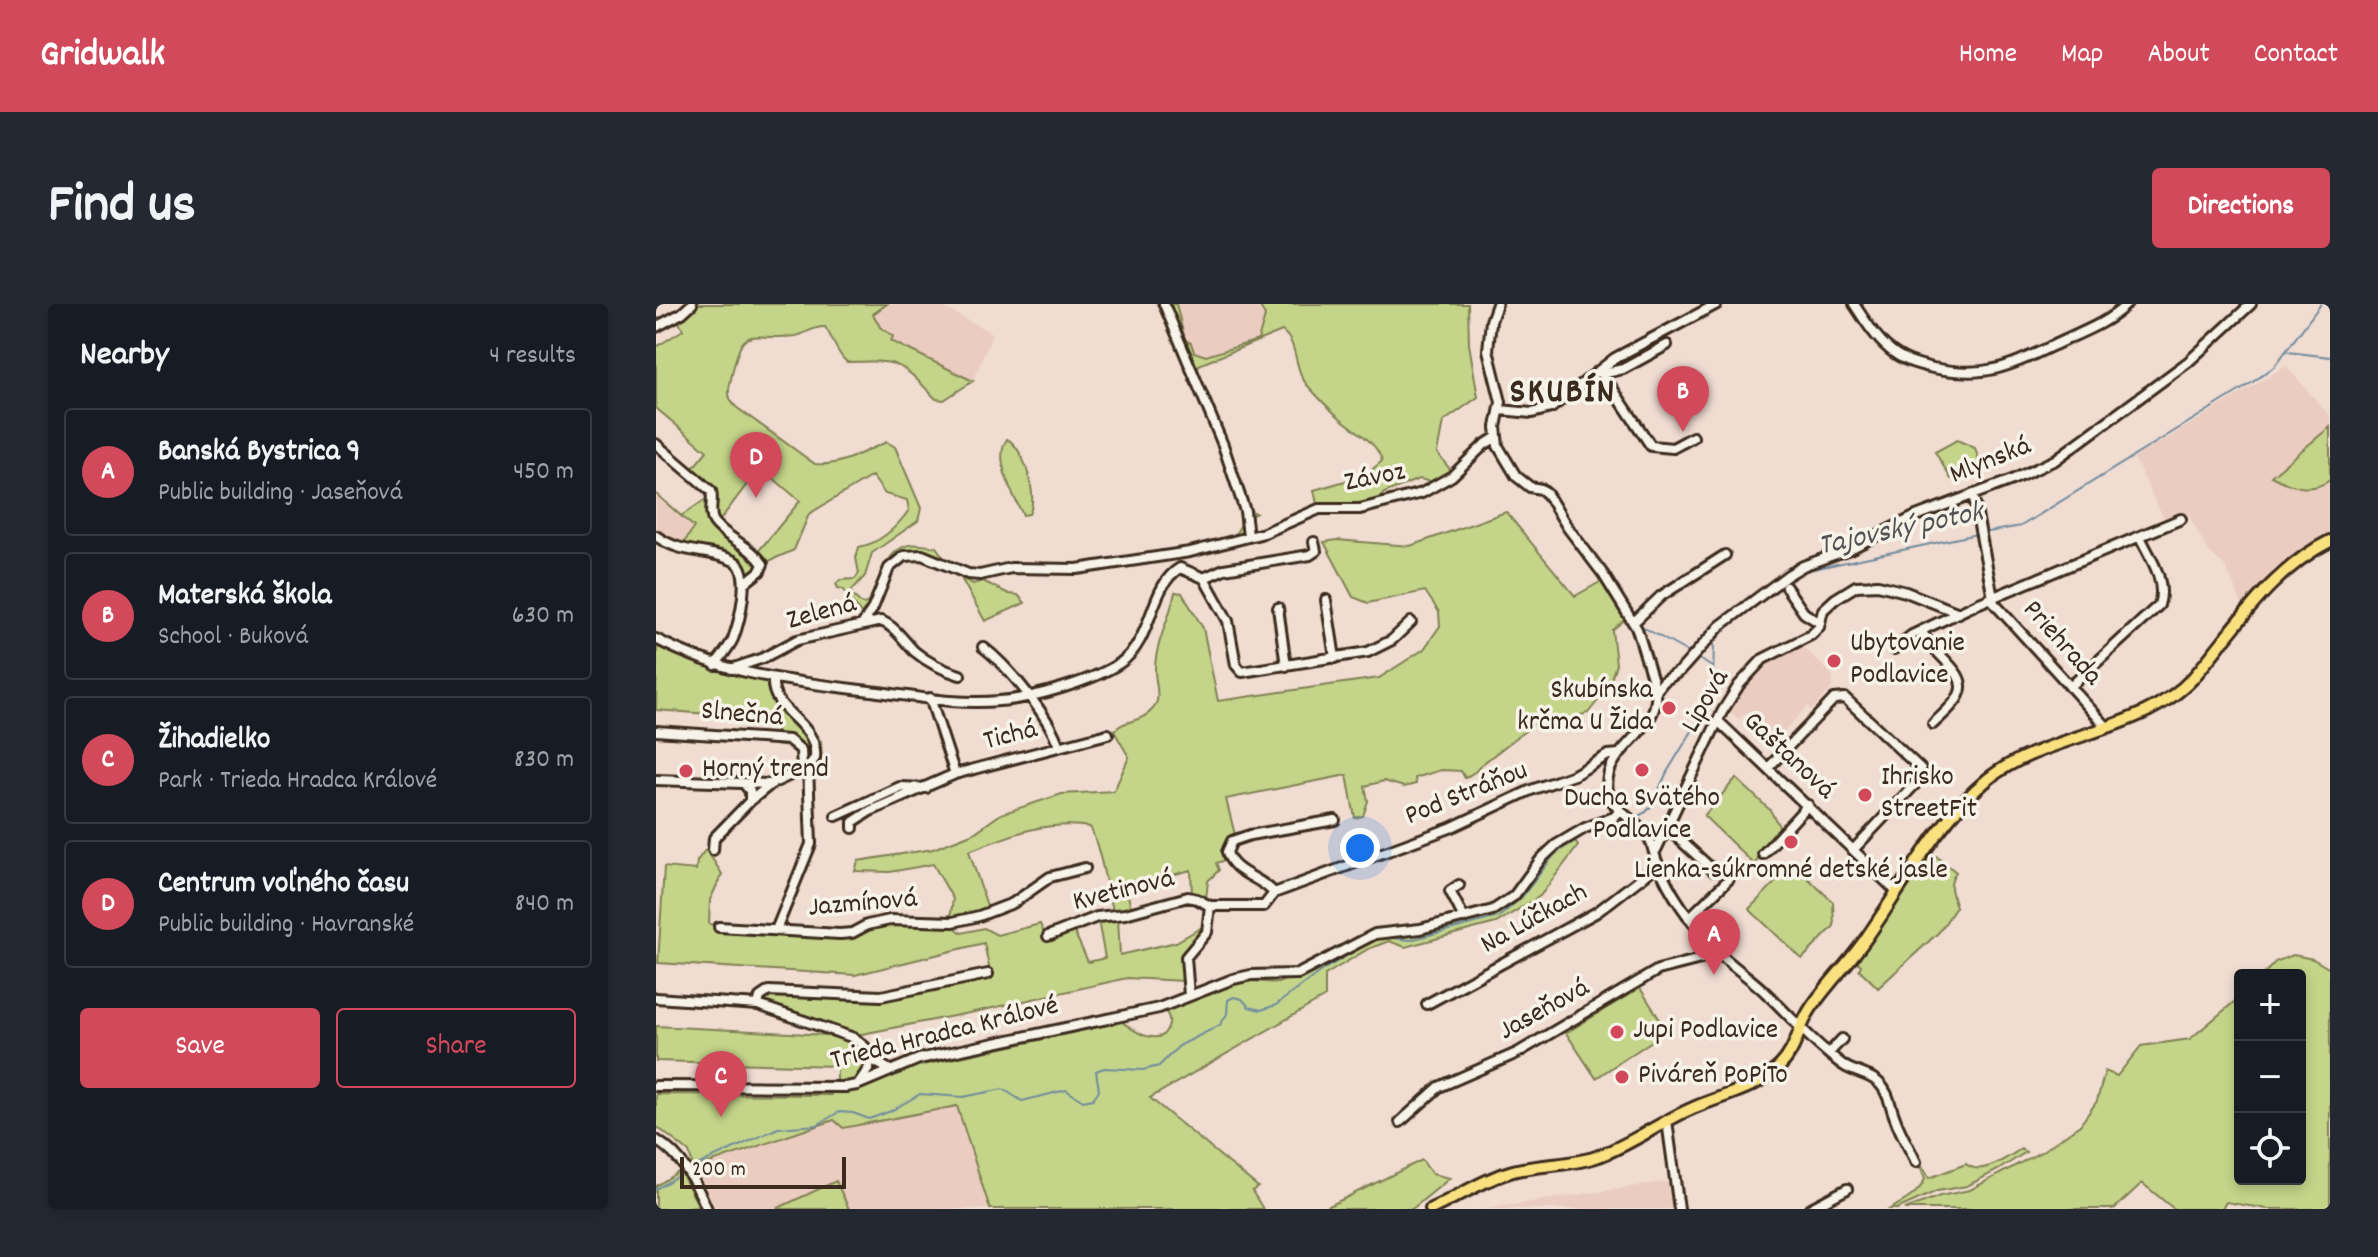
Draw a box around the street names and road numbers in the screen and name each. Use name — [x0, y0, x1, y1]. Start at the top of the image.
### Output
street label: Mlynská — [1944, 428, 2038, 496]
street label: Závoz — [1341, 453, 1409, 504]
street label: Zelená — [783, 586, 861, 642]
street label: Priehrada — [2012, 592, 2111, 696]
street label: Lipová — [1673, 663, 1741, 741]
street label: Slnečná — [699, 692, 785, 740]
street label: Gaštanová — [1733, 704, 1843, 810]
street label: Tichá — [980, 711, 1042, 763]
street label: Pod Stráňou — [1400, 752, 1534, 838]
street label: Kvetinová — [1069, 860, 1179, 924]
street label: Na Lúčkach — [1474, 874, 1596, 966]
street label: Jazmínová — [807, 880, 919, 930]
street label: Jaseňová — [1492, 970, 1598, 1052]
street label: Trieda Hradca Králové — [827, 987, 1063, 1083]

